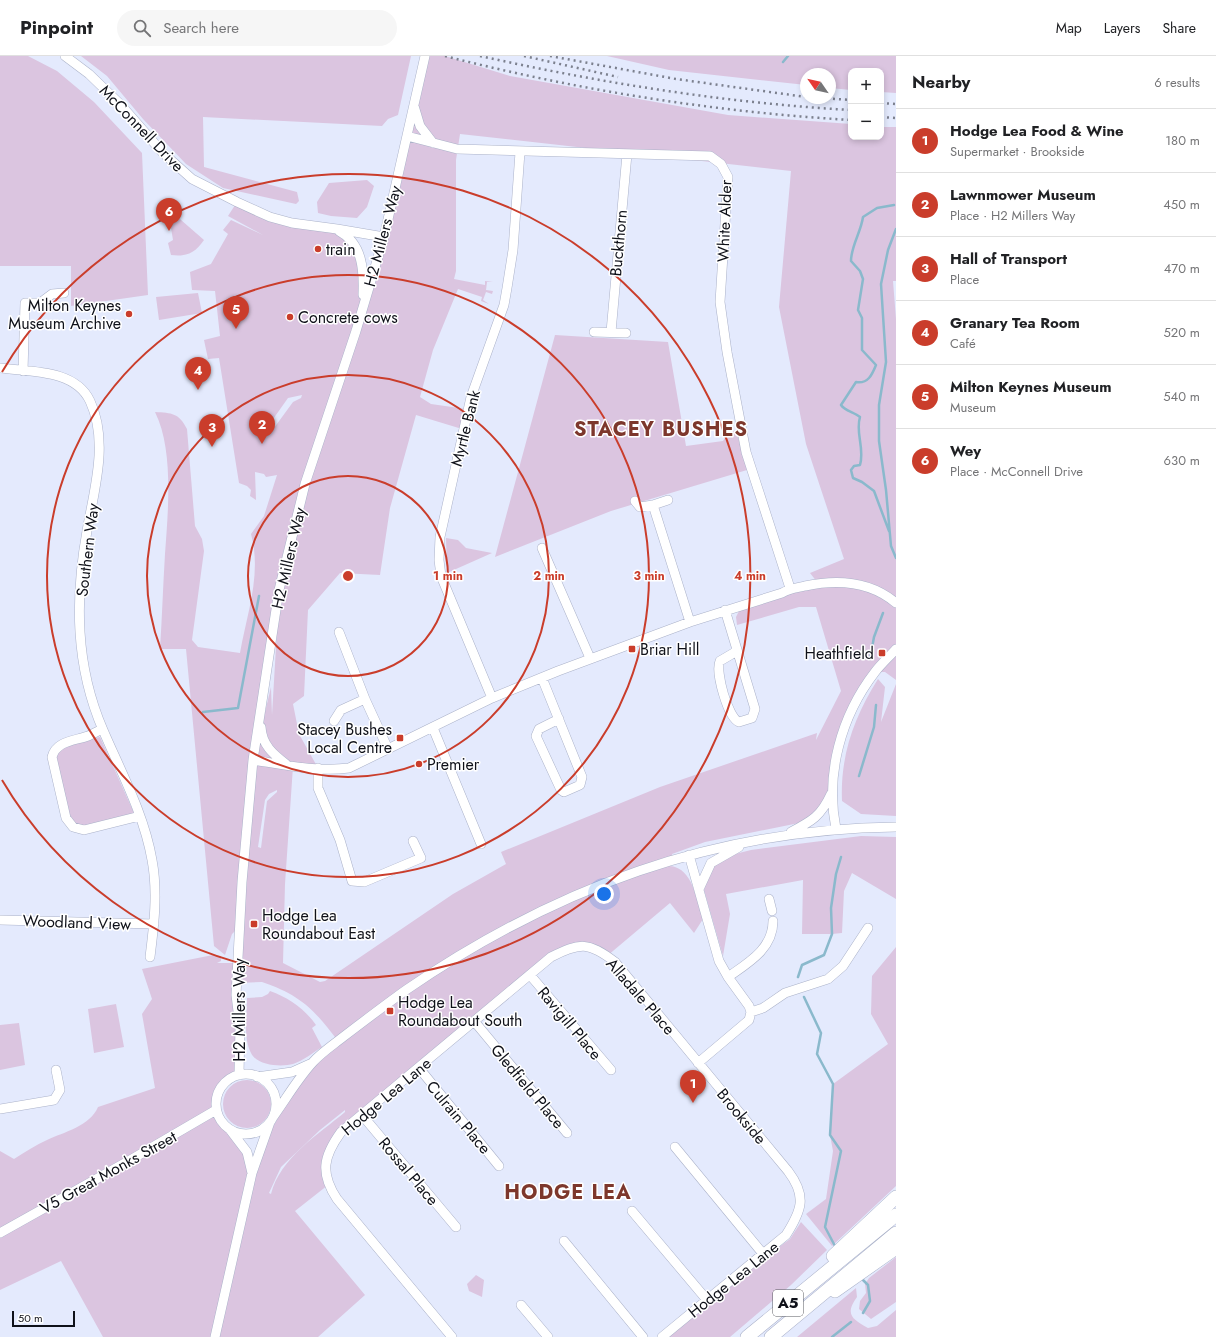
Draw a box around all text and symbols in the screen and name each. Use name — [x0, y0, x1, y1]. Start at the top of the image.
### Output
search box — [117, 10, 397, 46]
text: Pinpoint — [20, 14, 93, 41]
icon: search — [131, 17, 153, 39]
text: Search here — [163, 17, 239, 39]
text: Map — [1056, 18, 1082, 38]
text: Layers — [1104, 18, 1140, 38]
text: Share — [1162, 18, 1196, 38]
north arrow — [800, 68, 836, 104]
map controls — [848, 68, 884, 140]
button: + — [848, 68, 884, 104]
text: Nearby — [912, 70, 970, 94]
text: 6 results — [1154, 73, 1200, 92]
street label: McConnell Drive — [94, 80, 189, 177]
button: − — [848, 104, 884, 140]
text: Hodge Lea Food & Wine — [950, 120, 1124, 142]
text: 1 — [922, 131, 928, 150]
text: 180 m — [1165, 131, 1200, 150]
text: Supermarket · Brookside — [950, 142, 1085, 161]
street label: White Alder — [712, 179, 737, 263]
street label: H2 Millers Way — [358, 182, 407, 289]
text: Lawnmower Museum — [950, 184, 1096, 206]
text: 2 — [921, 195, 929, 214]
text: 450 m — [1163, 195, 1200, 214]
pin: 6 — [156, 198, 182, 231]
text: Place · H2 Millers Way — [950, 206, 1075, 225]
street label: Buckthorn — [604, 209, 633, 277]
place label: train — [326, 238, 356, 261]
marker: train — [313, 244, 323, 254]
text: Hall of Transport — [950, 248, 1067, 270]
text: 3 — [921, 259, 929, 278]
text: 470 m — [1164, 259, 1200, 278]
text: Place — [950, 270, 979, 289]
place label: Milton Keynes Museum Archive — [8, 294, 121, 335]
pin: 5 — [223, 296, 249, 329]
place label: Concrete cows — [298, 306, 398, 329]
marker: Milton Keynes Museum Archive — [124, 309, 134, 319]
marker: Concrete cows — [285, 312, 295, 322]
text: Granary Tea Room — [950, 312, 1080, 334]
text: 4 — [920, 323, 930, 342]
text: 520 m — [1163, 323, 1200, 342]
text: Café — [950, 334, 976, 353]
pin: 4 — [185, 357, 211, 390]
text: Milton Keynes Museum — [950, 376, 1111, 398]
street label: Myrtle Bank — [445, 387, 486, 469]
text: 5 — [921, 387, 929, 406]
text: 540 m — [1163, 387, 1200, 406]
text: Museum — [950, 398, 996, 417]
pin: 2 — [249, 411, 275, 444]
pin: 3 — [199, 414, 225, 447]
district label: STACEY BUSHES — [574, 415, 748, 444]
text: Wey — [950, 440, 981, 462]
text: 6 — [921, 451, 929, 470]
text: 630 m — [1164, 451, 1200, 470]
text: Place · McConnell Drive — [950, 462, 1083, 481]
street label: Southern Way — [70, 501, 105, 598]
street label: H2 Millers Way — [266, 504, 312, 611]
text: 1 min — [433, 567, 463, 585]
text: 2 min — [533, 567, 565, 585]
text: 3 min — [633, 567, 665, 585]
text: 4 min — [734, 567, 766, 585]
centre of rings — [341, 569, 355, 583]
place label: Briar Hill — [640, 638, 700, 661]
place label: Heathfield — [805, 642, 874, 665]
marker: Briar Hill — [627, 644, 637, 654]
marker: Heathfield — [877, 648, 887, 658]
place label: Stacey Bushes Local Centre — [297, 718, 392, 759]
marker: Stacey Bushes Local Centre — [395, 733, 405, 743]
place label: Premier — [427, 753, 480, 776]
marker: Premier — [414, 759, 424, 769]
your location — [594, 884, 614, 904]
place label: Hodge Lea Roundabout East — [262, 904, 375, 945]
street label: Woodland View — [22, 909, 132, 936]
marker: Hodge Lea Roundabout East — [249, 919, 259, 929]
street label: Alladale Place — [601, 953, 681, 1040]
street label: H2 Millers Way — [228, 957, 251, 1062]
street label: Ravigill Place — [532, 982, 607, 1065]
place label: Hodge Lea Roundabout South — [398, 991, 522, 1032]
marker: Hodge Lea Roundabout South — [385, 1006, 395, 1016]
street label: Gledfield Place — [485, 1039, 570, 1134]
street label: Hodge Lea Lane — [336, 1052, 436, 1141]
pin: 1 — [680, 1070, 706, 1103]
street label: Culrain Place — [421, 1076, 496, 1159]
street label: Brookside — [711, 1083, 772, 1149]
street label: V5 Great Monks Street — [36, 1125, 181, 1220]
street label: Rossal Place — [373, 1132, 444, 1210]
district label: HODGE LEA — [504, 1178, 632, 1207]
street label: Hodge Lea Lane — [683, 1236, 784, 1323]
road number: A5 — [773, 1290, 803, 1316]
scale bar — [12, 1309, 75, 1328]
text: 50 m — [18, 1310, 43, 1326]

